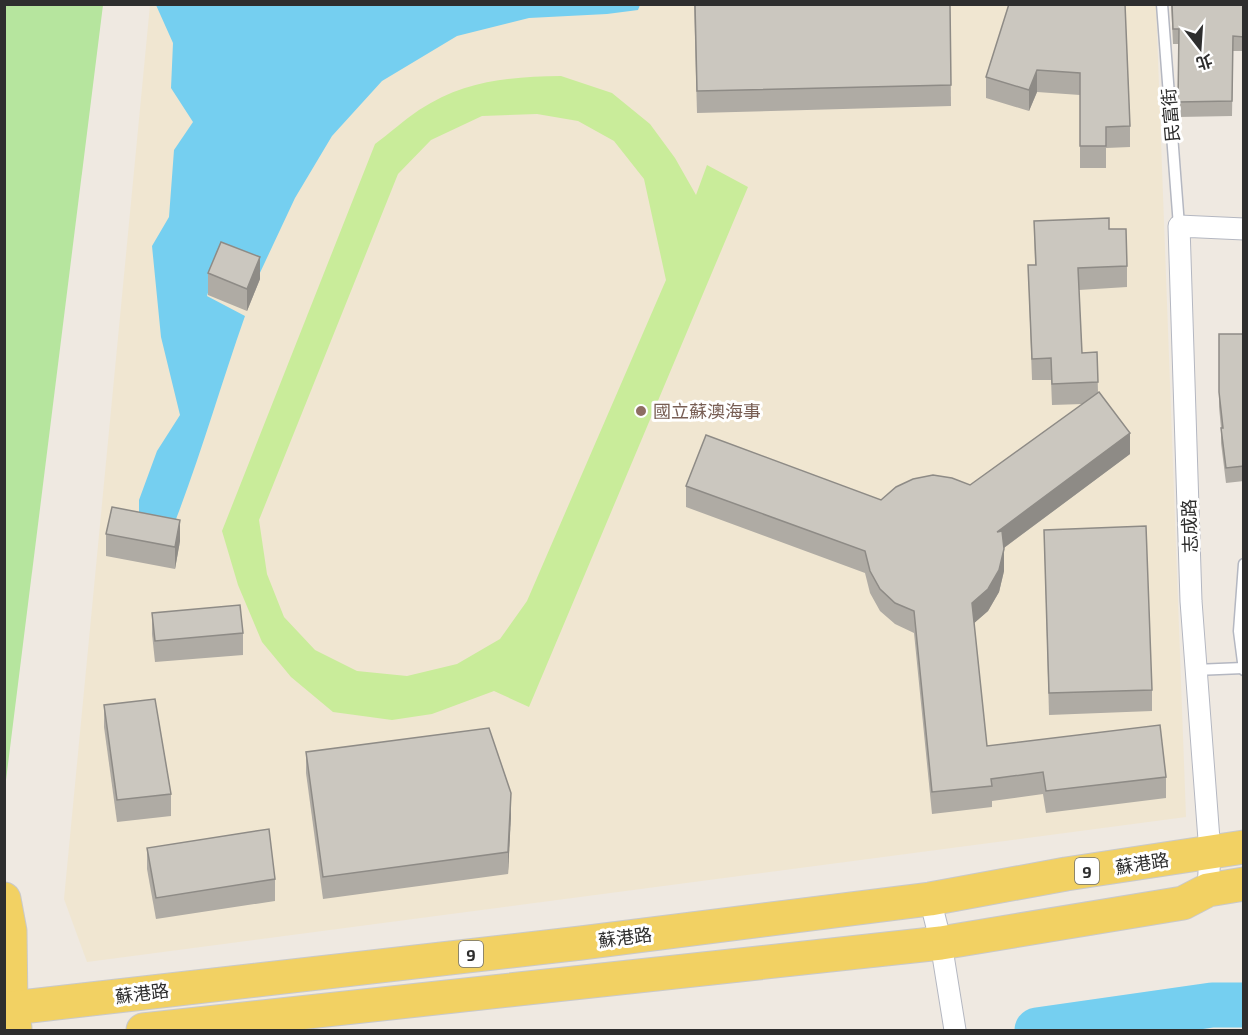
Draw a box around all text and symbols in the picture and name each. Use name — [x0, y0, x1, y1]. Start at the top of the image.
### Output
north arrow — [1170, 18, 1230, 78]
text: 北 — [1194, 51, 1215, 74]
street label: 民富街 — [1157, 87, 1183, 143]
place label: 國立蘇澳海事 — [653, 400, 761, 422]
marker: 國立蘇澳海事 — [634, 404, 648, 418]
street label: 志成路 — [1177, 499, 1201, 553]
street label: 蘇港路 — [1114, 848, 1170, 878]
road number: 9 — [1075, 858, 1099, 884]
street label: 蘇港路 — [597, 923, 653, 951]
road number: 9 — [459, 941, 483, 967]
street label: 蘇港路 — [114, 979, 170, 1007]

